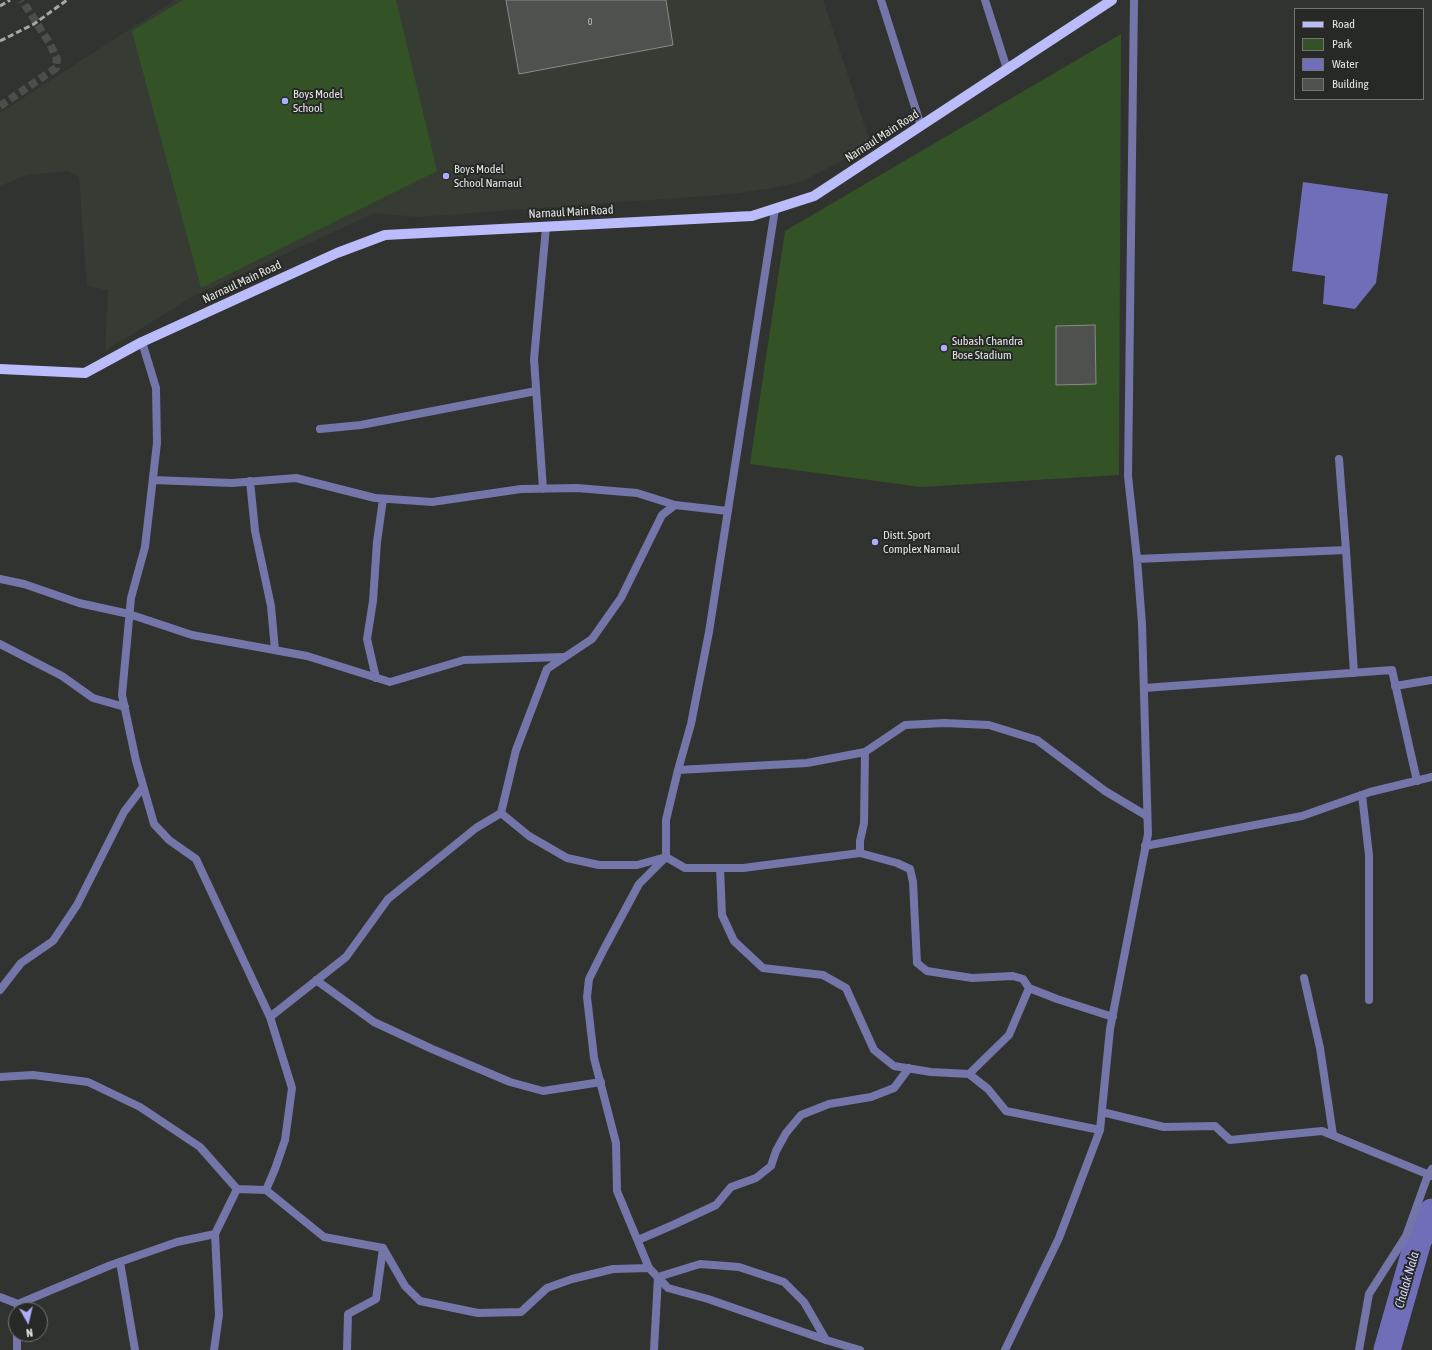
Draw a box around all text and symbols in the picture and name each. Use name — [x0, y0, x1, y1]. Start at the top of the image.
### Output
legend — [1294, 8, 1424, 100]
house number: 0 — [588, 16, 592, 28]
text: Road — [1332, 17, 1355, 31]
text: Park — [1332, 37, 1352, 51]
text: Water — [1332, 57, 1358, 71]
text: Building — [1332, 77, 1369, 91]
place label: Boys Model School — [293, 87, 343, 115]
marker: Boys Model School — [280, 96, 290, 106]
street label: Narnaul Main Road — [842, 107, 922, 165]
place label: Boys Model School Narnaul — [454, 162, 522, 190]
marker: Boys Model School Narnaul — [441, 171, 451, 181]
street label: Narnaul Main Road — [528, 203, 614, 221]
street label: Narnaul Main Road — [200, 258, 284, 306]
place label: Subash Chandra Bose Stadium — [952, 334, 1023, 362]
marker: Subash Chandra Bose Stadium — [939, 343, 949, 353]
place label: Distt. Sport Complex Narnaul — [883, 528, 960, 556]
marker: Distt. Sport Complex Narnaul — [870, 537, 880, 547]
water label: Chalak Nala — [1392, 1250, 1422, 1310]
north arrow — [8, 1302, 48, 1342]
text: N — [25, 1326, 34, 1339]

